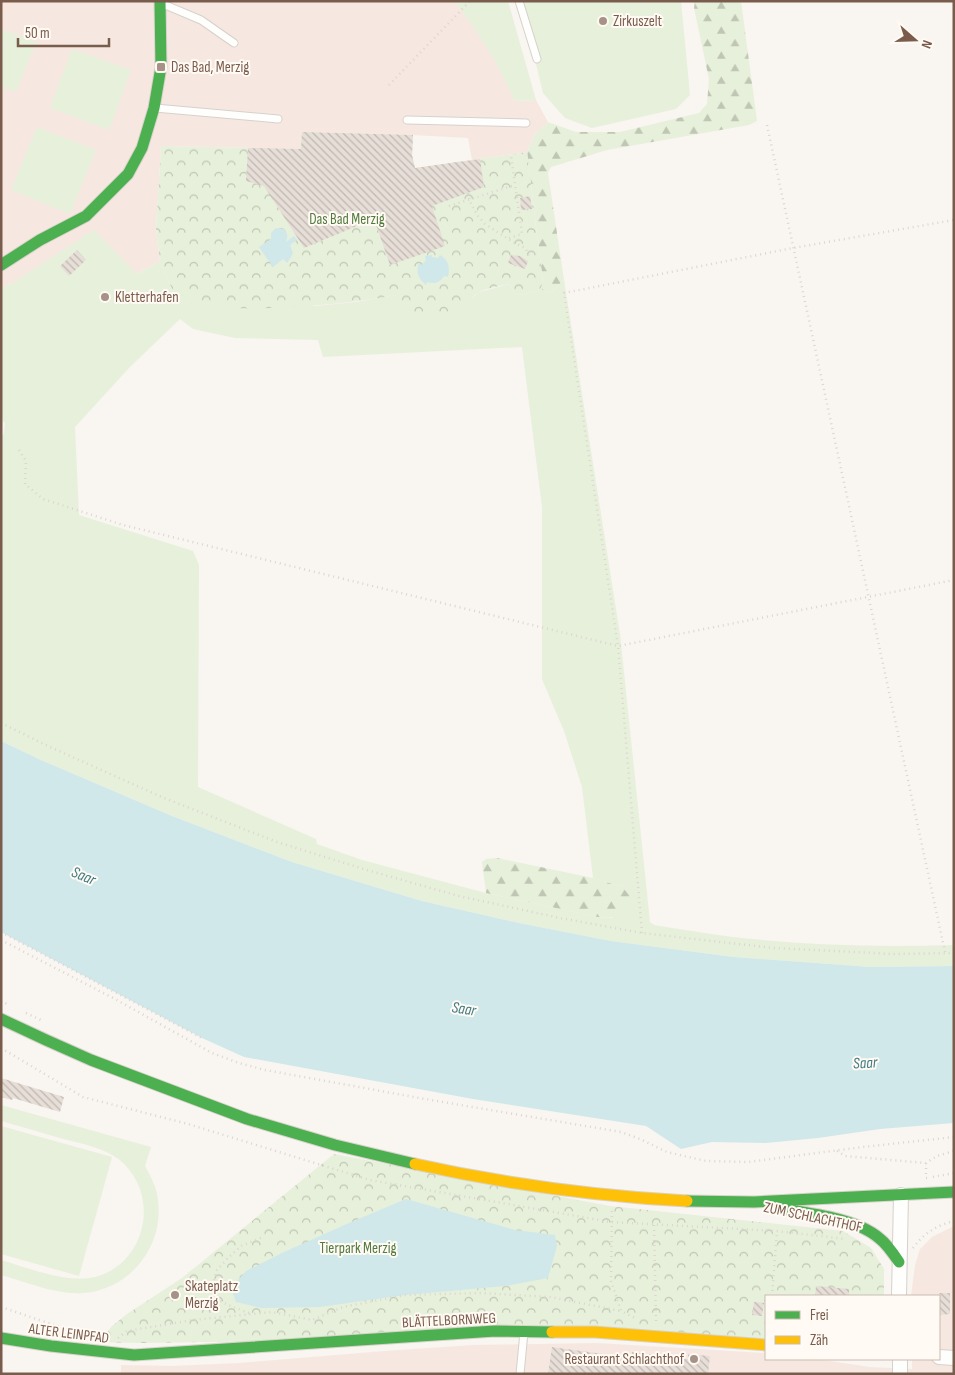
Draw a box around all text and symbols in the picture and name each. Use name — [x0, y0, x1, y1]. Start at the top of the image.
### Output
place label: Zirkuszelt — [613, 12, 663, 31]
scale bar — [18, 15, 109, 47]
marker: Zirkuszelt — [597, 15, 609, 27]
north arrow — [890, 15, 940, 65]
text: 50 m — [25, 24, 50, 43]
text: N — [917, 38, 936, 51]
place label: Das Bad, Merzig — [171, 58, 249, 77]
marker: Das Bad, Merzig — [155, 61, 167, 73]
park label: Das Bad Merzig — [309, 210, 385, 229]
place label: Kletterhafen — [115, 288, 179, 307]
marker: Kletterhafen — [99, 291, 111, 303]
water label: Saar — [69, 863, 99, 890]
water label: Saar — [450, 998, 478, 1021]
water label: Saar — [853, 1053, 878, 1074]
street label: ZUM SCHLACHTHOF — [762, 1198, 864, 1237]
park label: Tierpark Merzig — [319, 1239, 397, 1258]
place label: Skateplatz Merzig — [185, 1277, 239, 1313]
marker: Skateplatz Merzig — [169, 1289, 181, 1301]
legend — [765, 1295, 940, 1360]
text: Frei — [810, 1306, 829, 1325]
street label: BLÄTTELBORNWEG — [402, 1309, 497, 1332]
street label: ALTER LEINPFAD — [27, 1319, 110, 1348]
text: Zäh — [810, 1331, 828, 1350]
place label: Restaurant Schlachthof — [565, 1350, 685, 1369]
marker: Restaurant Schlachthof — [688, 1353, 700, 1365]

